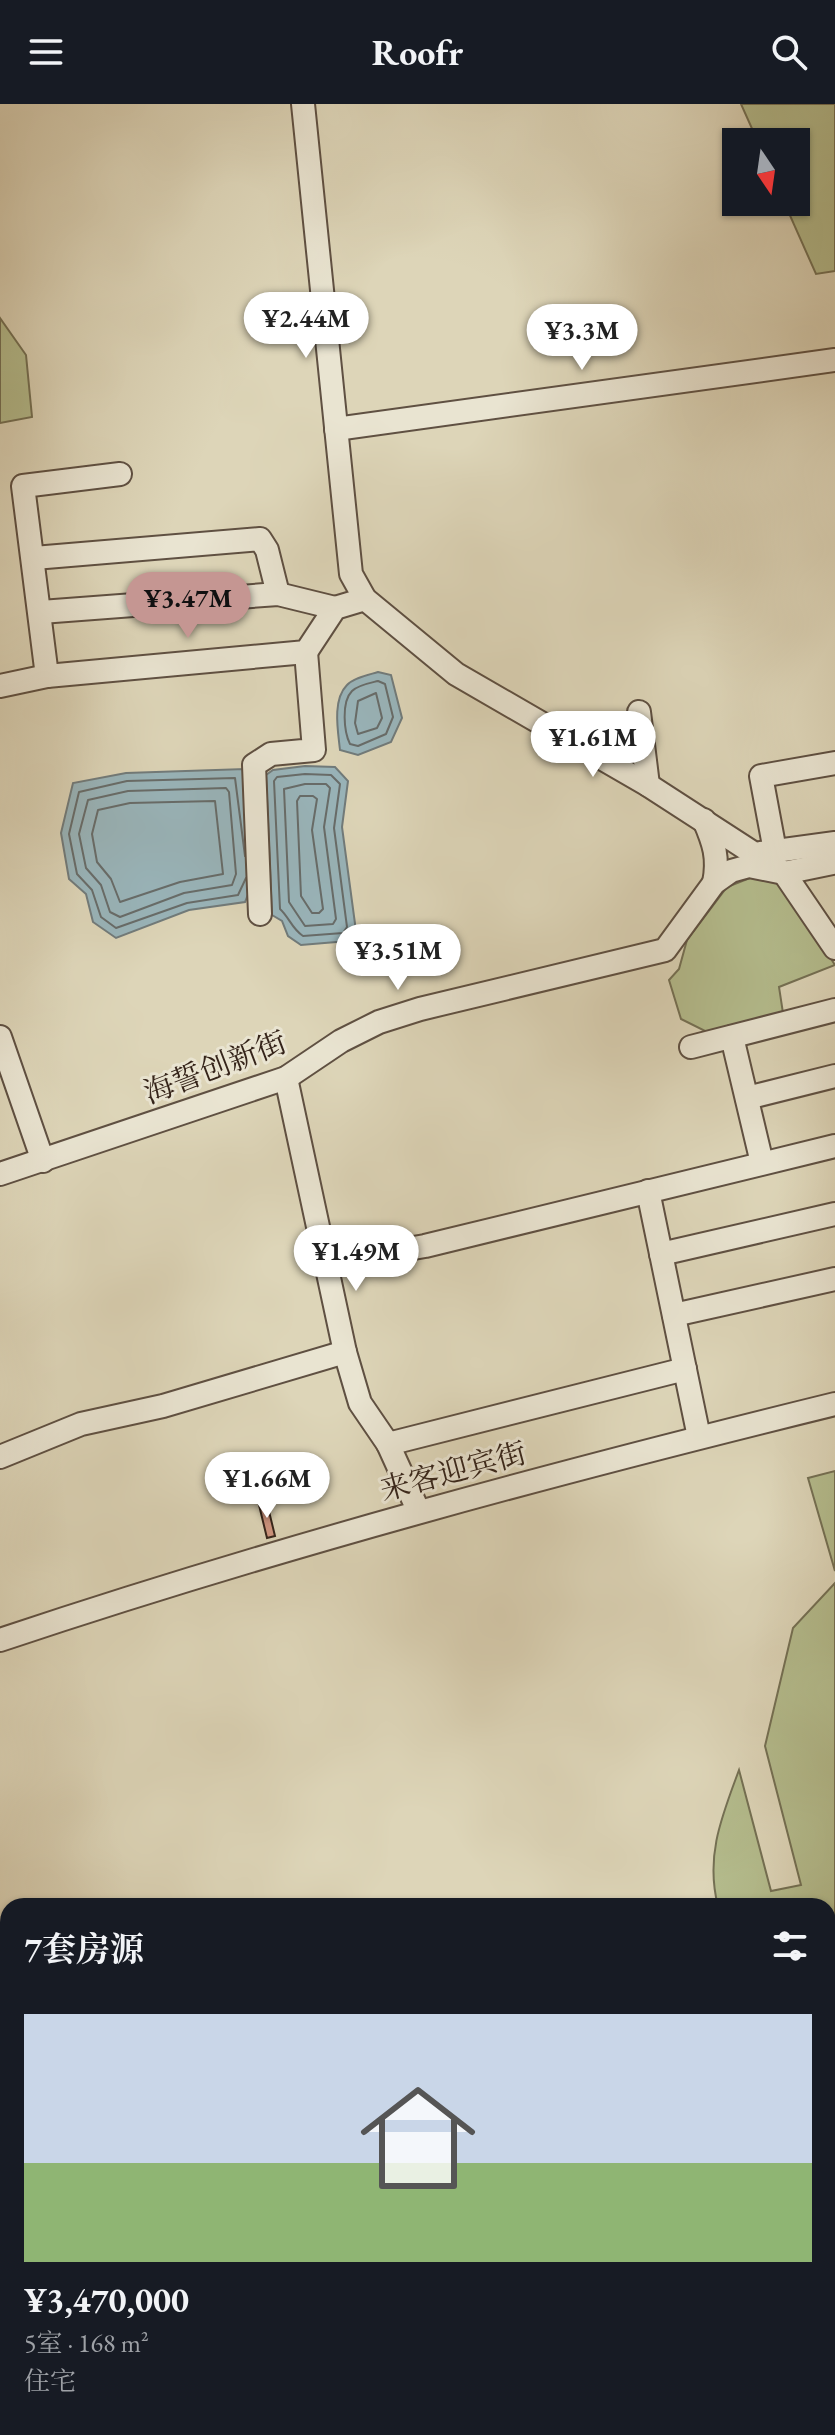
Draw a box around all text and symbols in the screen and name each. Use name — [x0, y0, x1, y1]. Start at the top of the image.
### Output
text: Roofr — [372, 29, 463, 76]
icon: menu — [24, 30, 68, 74]
icon: search — [767, 30, 811, 74]
north arrow — [722, 128, 810, 216]
map controls — [722, 128, 810, 216]
pin: ¥2.44M — [241, 292, 371, 360]
text: ¥2.44M — [262, 301, 350, 335]
pin: ¥3.3M — [526, 304, 638, 372]
text: ¥3.3M — [545, 313, 619, 347]
pin: ¥3.47M — [123, 572, 253, 640]
text: ¥3.47M — [144, 581, 232, 615]
pin: ¥1.61M — [528, 711, 658, 779]
text: ¥1.61M — [549, 720, 637, 754]
pin: ¥3.51M — [333, 924, 463, 992]
text: ¥3.51M — [354, 933, 442, 967]
street label: 海誓创新街 — [138, 1022, 292, 1112]
pin: ¥1.49M — [291, 1225, 421, 1293]
text: ¥1.49M — [312, 1234, 400, 1268]
street label: 来客迎宾街 — [376, 1433, 530, 1509]
pin: ¥1.66M — [202, 1452, 332, 1520]
text: ¥1.66M — [223, 1461, 311, 1495]
icon: filters — [768, 1924, 812, 1968]
text: 7套房源 — [24, 1927, 144, 1971]
icon: home — [346, 2066, 490, 2210]
text: ¥3,470,000 — [24, 2278, 189, 2322]
text: 5室 · 168 m² — [24, 2326, 149, 2360]
text: 住宅 — [24, 2364, 76, 2398]

